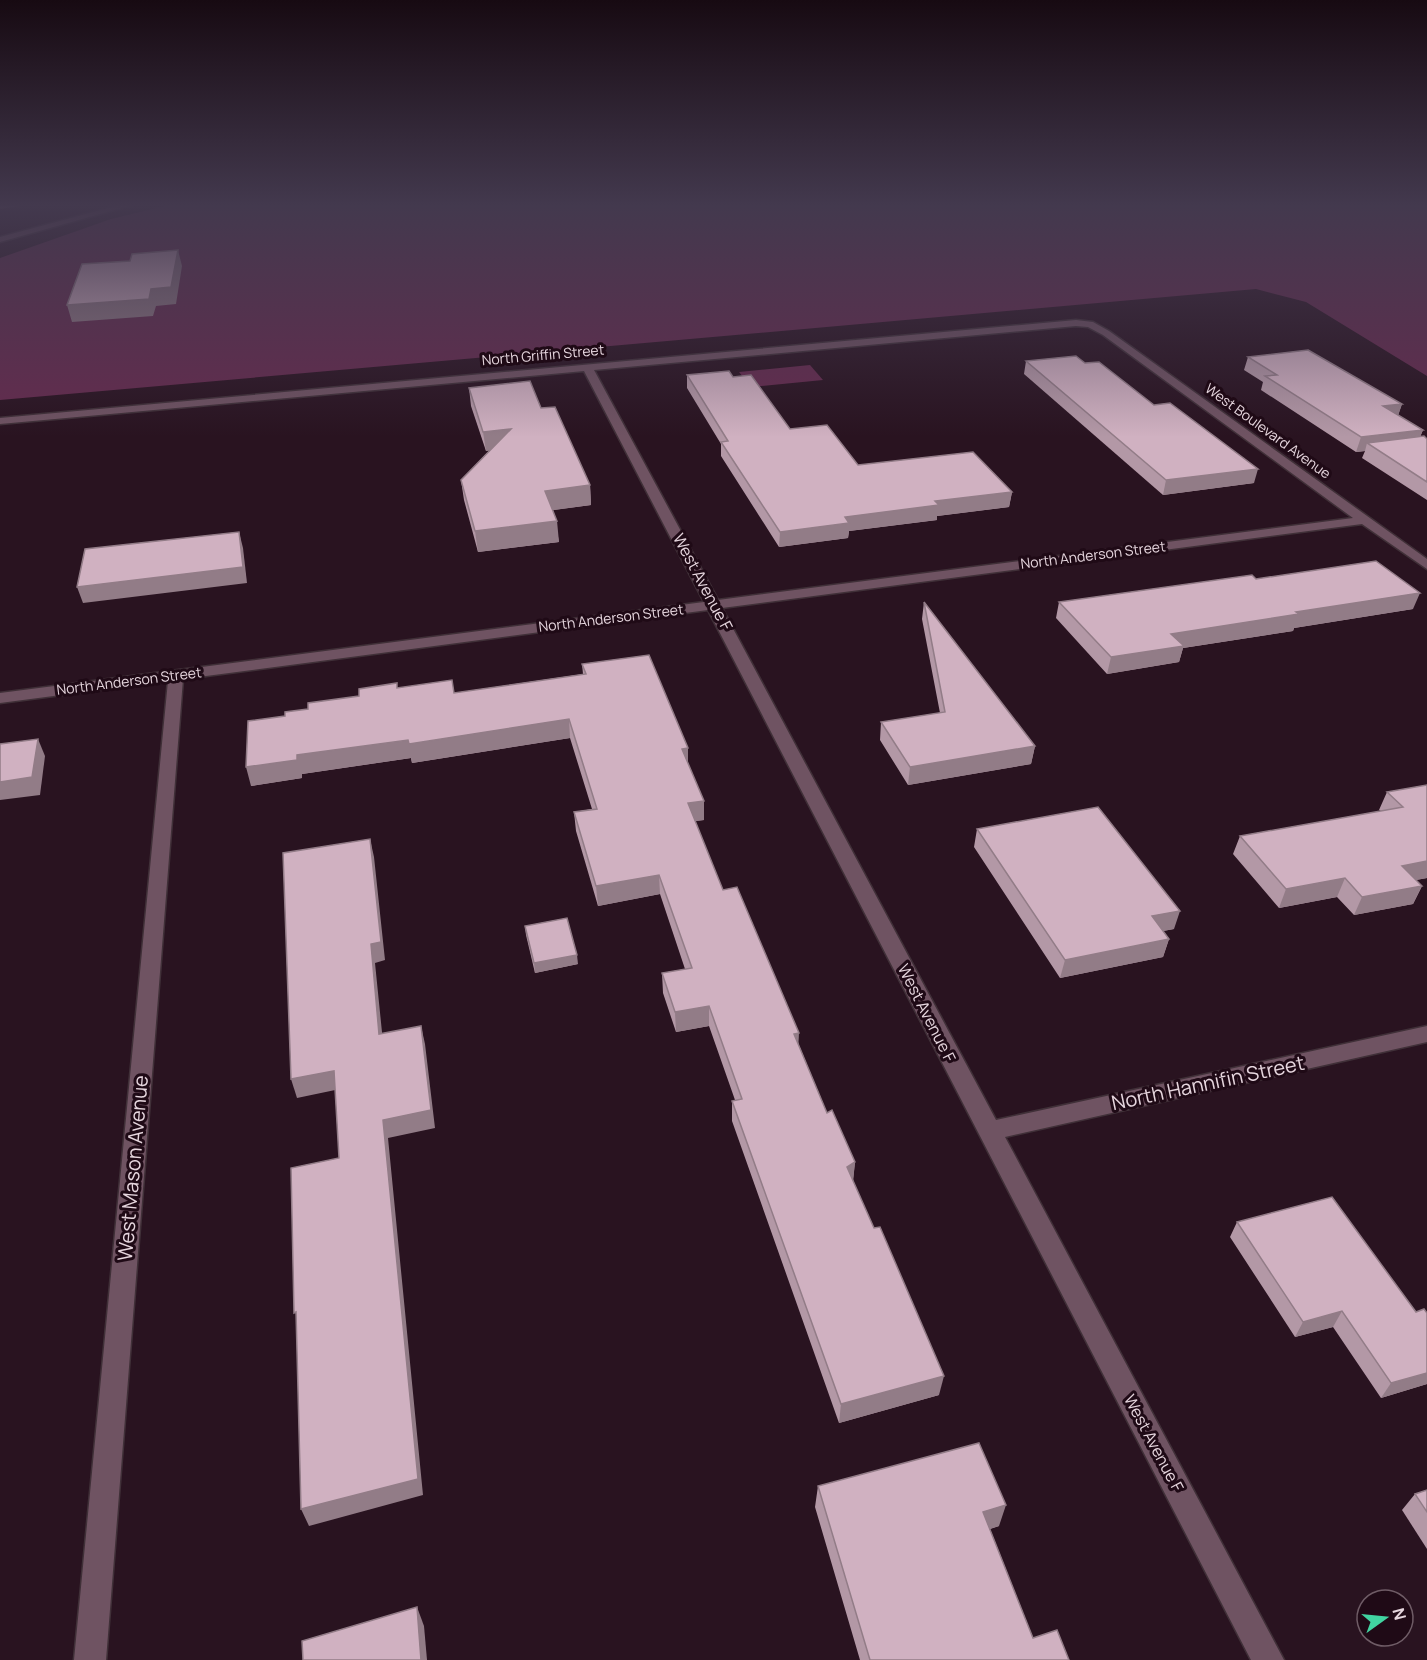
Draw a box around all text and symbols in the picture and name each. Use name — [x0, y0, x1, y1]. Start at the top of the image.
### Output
street label: North Griffin Street — [481, 340, 605, 369]
street label: West Boulevard Avenue — [1202, 379, 1335, 483]
street label: West Avenue F — [668, 529, 738, 635]
street label: North Anderson Street — [1019, 536, 1167, 573]
street label: North Anderson Street — [537, 599, 685, 636]
street label: North Anderson Street — [55, 662, 203, 699]
street label: West Avenue F — [893, 960, 961, 1066]
street label: North Hannifin Street — [1109, 1049, 1307, 1116]
street label: West Mason Avenue — [111, 1074, 154, 1262]
street label: West Avenue F — [1119, 1390, 1189, 1496]
north arrow — [1355, 1588, 1415, 1648]
text: N — [1387, 1606, 1412, 1623]

